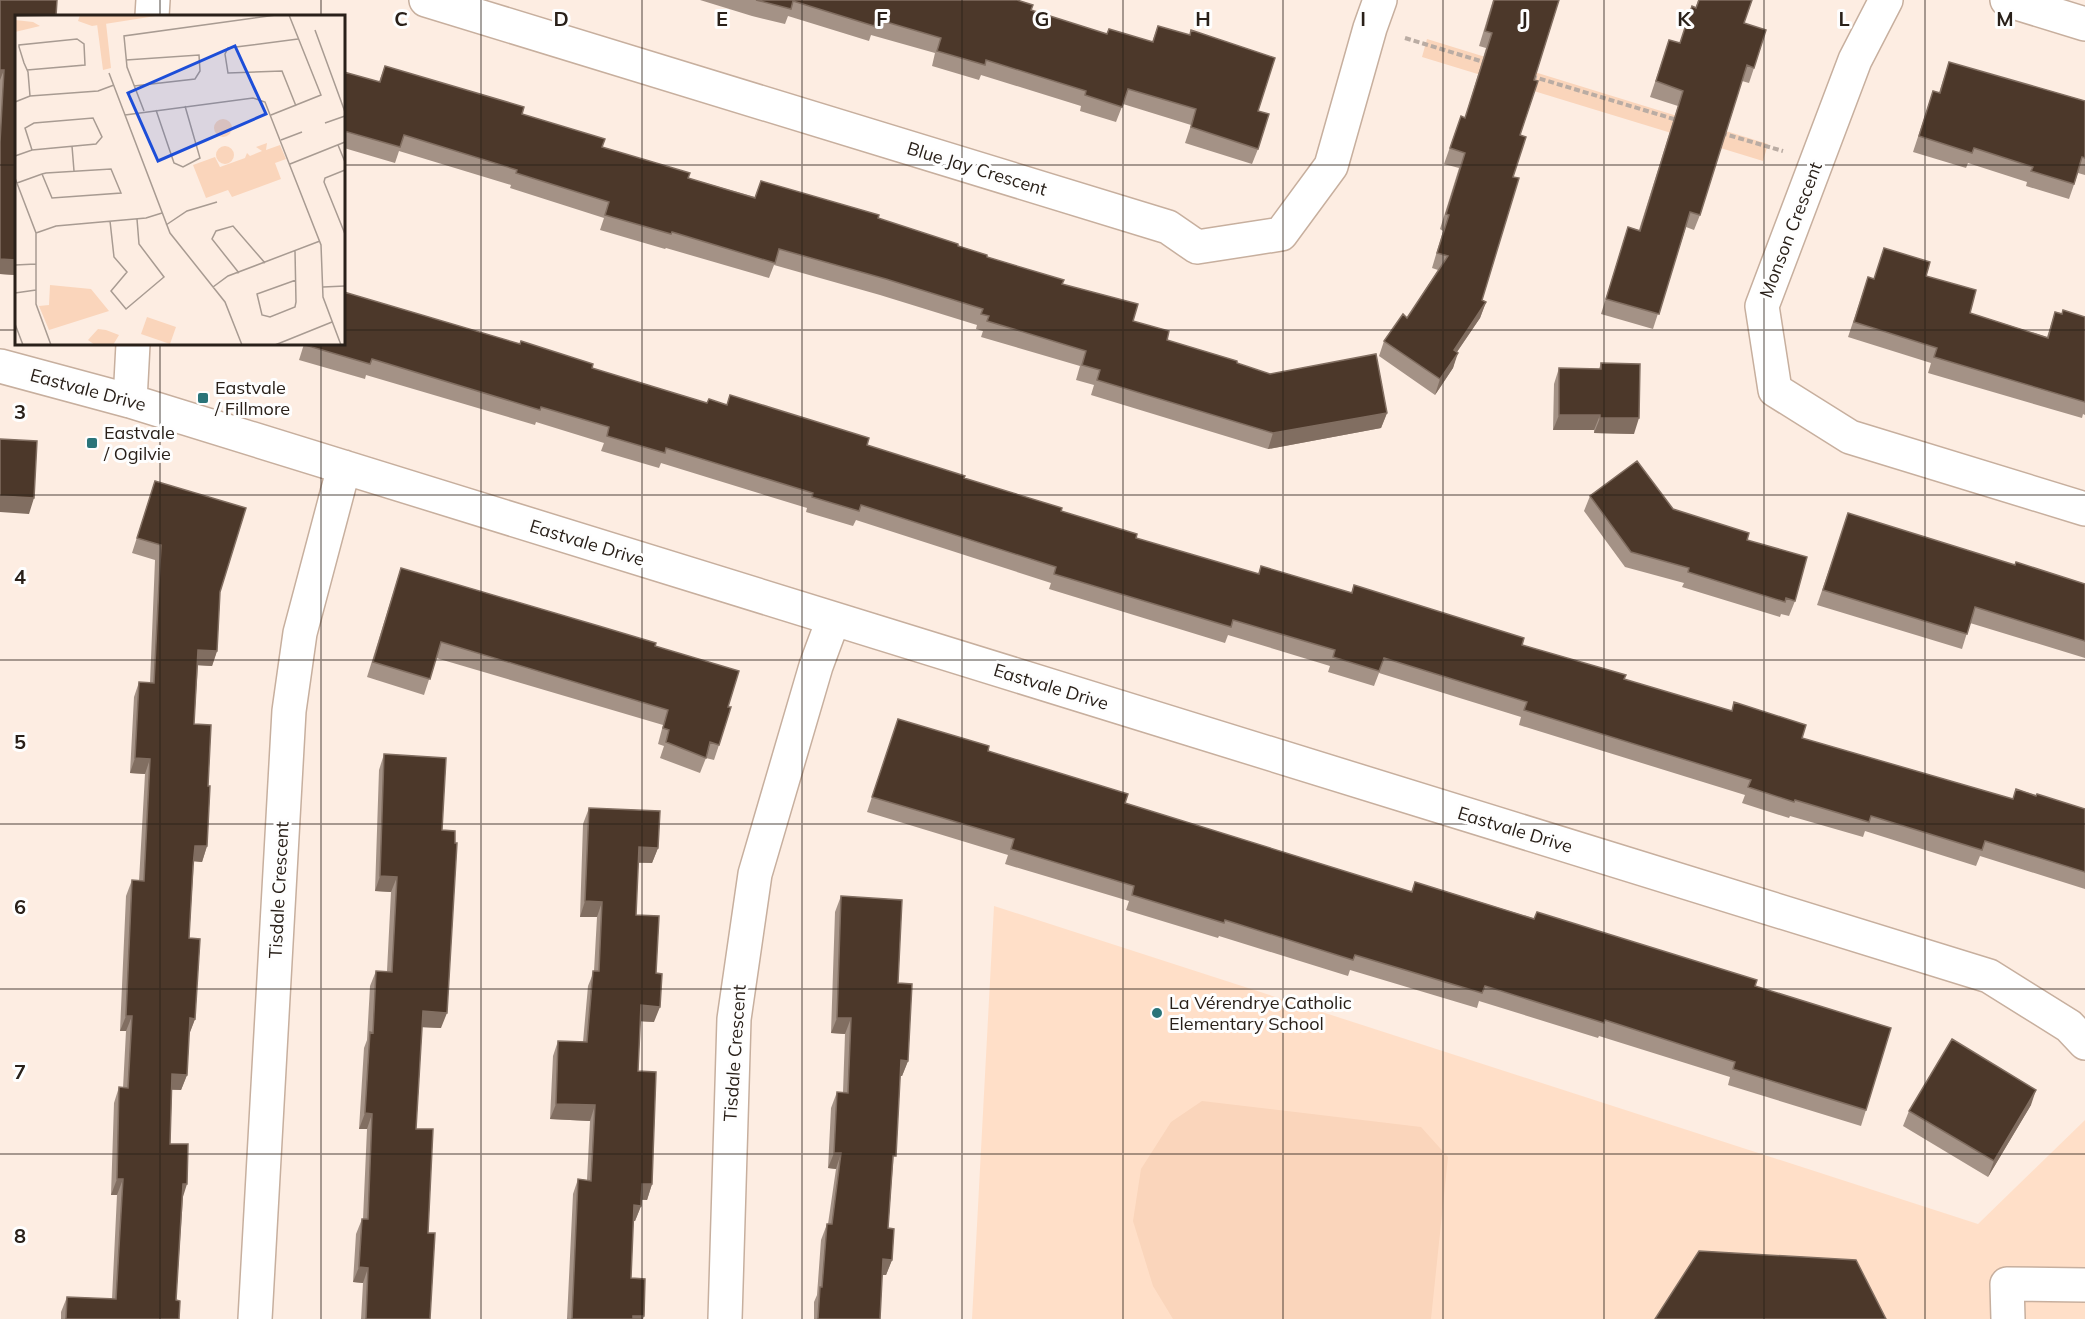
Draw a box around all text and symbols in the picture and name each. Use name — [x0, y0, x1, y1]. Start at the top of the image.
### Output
text: C — [394, 6, 408, 31]
text: D — [553, 6, 569, 31]
text: E — [716, 6, 728, 31]
text: F — [876, 6, 888, 31]
text: G — [1035, 6, 1049, 31]
text: H — [1195, 6, 1211, 31]
text: I — [1360, 6, 1366, 31]
text: J — [1520, 6, 1528, 31]
text: K — [1677, 6, 1691, 31]
text: L — [1838, 6, 1850, 31]
text: M — [1996, 6, 2014, 31]
inset map — [15, 15, 345, 345]
street label: Blue Jay Crescent — [904, 136, 1050, 201]
street label: Monson Crescent — [1754, 159, 1827, 301]
street label: Eastvale Drive — [28, 363, 149, 416]
place label: Eastvale / Fillmore — [214, 376, 290, 420]
marker: Eastvale / Fillmore — [196, 391, 210, 405]
text: 3 — [14, 399, 26, 424]
place label: Eastvale / Ogilvie — [103, 421, 175, 465]
marker: Eastvale / Ogilvie — [85, 436, 99, 450]
street label: Eastvale Drive — [527, 514, 647, 571]
text: 4 — [14, 564, 26, 589]
street label: Eastvale Drive — [991, 658, 1111, 715]
text: 5 — [14, 729, 26, 754]
street label: Eastvale Drive — [1455, 801, 1575, 858]
street label: Tisdale Crescent — [263, 821, 294, 959]
text: 6 — [14, 894, 26, 919]
street label: Tisdale Crescent — [718, 984, 751, 1122]
place label: La Vérendrye Catholic Elementary School — [1169, 991, 1352, 1035]
marker: La Vérendrye Catholic Elementary School — [1150, 1006, 1164, 1020]
text: 7 — [14, 1059, 26, 1084]
text: 8 — [14, 1223, 26, 1248]

